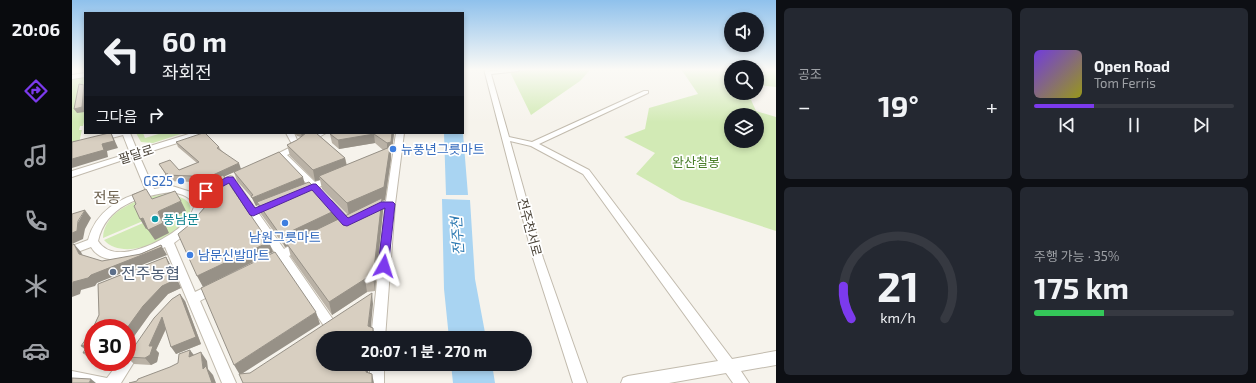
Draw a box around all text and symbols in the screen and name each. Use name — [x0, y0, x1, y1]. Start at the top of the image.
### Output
map controls — [724, 12, 764, 148]
button: sound — [724, 12, 764, 52]
text: 20:06 — [12, 18, 60, 40]
text: 60 m — [162, 24, 227, 58]
icon: left — [96, 28, 148, 80]
text: Open Road — [1094, 57, 1170, 75]
button: search — [724, 60, 764, 100]
text: 좌회전 — [162, 61, 212, 83]
text: 공조 — [798, 66, 822, 82]
text: Tom Ferris — [1094, 75, 1156, 91]
icon: directions — [22, 77, 50, 105]
text: 19° — [878, 87, 919, 123]
text: − — [798, 93, 811, 119]
text: + — [986, 93, 998, 119]
icon: right — [145, 104, 167, 126]
text: 그다음 — [96, 107, 137, 125]
button: layers — [724, 108, 764, 148]
icon: previous — [1056, 114, 1078, 136]
icon: pause — [1123, 114, 1145, 136]
icon: next — [1190, 114, 1212, 136]
street label: 팔달로 — [116, 141, 156, 167]
place label: 뉴풍년그릇마트 — [401, 141, 485, 157]
icon: music — [22, 142, 50, 170]
marker: 뉴풍년그릇마트 — [388, 144, 398, 154]
park label: 완산칠봉 — [672, 154, 720, 170]
place label: GS25 — [143, 173, 173, 189]
pin — [189, 174, 223, 208]
marker: GS25 — [176, 176, 186, 186]
icon: arrive — [195, 180, 217, 202]
district label: 전동 — [93, 188, 121, 206]
street label: 전주천서로 — [515, 196, 545, 258]
icon: phone — [22, 207, 50, 235]
place label: 풍남문 — [163, 211, 199, 227]
marker: 풍남문 — [150, 214, 160, 224]
water label: 전주천 — [447, 215, 467, 256]
marker: 남원그릇마트 — [280, 218, 290, 228]
place label: 남원그릇마트 — [249, 229, 321, 245]
position arrow — [363, 245, 405, 287]
place label: 남문신발마트 — [198, 247, 270, 263]
text: 주행 가능 · 35% — [1034, 248, 1119, 264]
marker: 남문신발마트 — [185, 250, 195, 260]
text: 21 — [877, 260, 919, 310]
place label: 전주농협 — [121, 263, 180, 282]
marker: 전주농협 — [108, 267, 118, 277]
text: 175 km — [1034, 269, 1129, 305]
icon: climate — [22, 272, 50, 300]
text: km/h — [880, 308, 916, 325]
speed limit sign: 30 — [84, 319, 136, 371]
icon: car — [22, 337, 50, 365]
text: 20:07 · 1 분 · 270 m — [361, 342, 487, 360]

